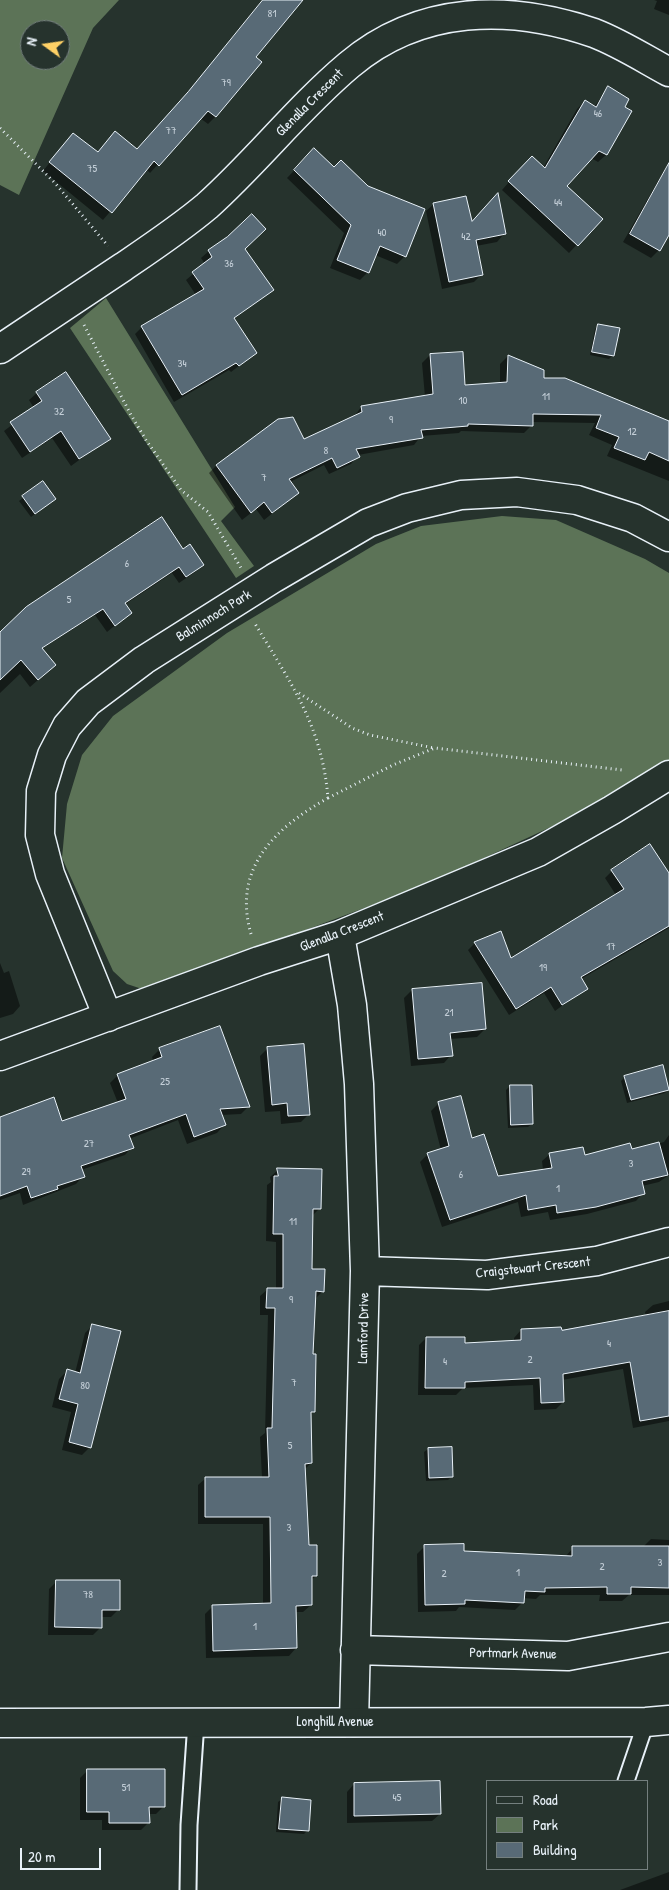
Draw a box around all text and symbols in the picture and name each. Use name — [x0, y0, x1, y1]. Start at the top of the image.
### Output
house number: 81 — [268, 7, 276, 21]
north arrow — [20, 20, 70, 70]
text: N — [21, 36, 41, 47]
street label: Glenalla Crescent — [273, 66, 347, 140]
house number: 79 — [221, 76, 231, 90]
house number: 46 — [594, 107, 602, 121]
house number: 77 — [166, 124, 176, 138]
house number: 75 — [87, 162, 97, 176]
house number: 44 — [554, 196, 562, 210]
house number: 40 — [377, 226, 387, 240]
house number: 42 — [461, 230, 471, 244]
house number: 36 — [224, 257, 234, 271]
house number: 34 — [177, 357, 187, 371]
house number: 11 — [542, 390, 550, 404]
house number: 10 — [459, 394, 467, 408]
house number: 32 — [54, 405, 64, 419]
house number: 9 — [389, 413, 393, 427]
house number: 12 — [627, 425, 637, 439]
house number: 8 — [324, 444, 328, 458]
house number: 7 — [261, 471, 267, 485]
house number: 6 — [125, 557, 129, 571]
street label: Balminnoch Park — [173, 586, 255, 646]
house number: 5 — [67, 593, 71, 607]
street label: Glenalla Crescent — [298, 908, 386, 956]
house number: 17 — [606, 940, 616, 954]
house number: 19 — [539, 961, 547, 975]
house number: 21 — [444, 1006, 454, 1020]
house number: 25 — [160, 1075, 170, 1089]
house number: 27 — [84, 1137, 94, 1151]
house number: 3 — [629, 1157, 633, 1171]
house number: 29 — [21, 1165, 31, 1179]
house number: 6 — [459, 1168, 463, 1182]
house number: 1 — [556, 1182, 560, 1196]
house number: 11 — [289, 1215, 297, 1229]
street label: Craigstewart Crescent — [475, 1254, 591, 1282]
street label: Lamford Drive — [355, 1292, 373, 1364]
house number: 9 — [289, 1293, 293, 1307]
house number: 4 — [607, 1337, 611, 1351]
house number: 2 — [527, 1353, 533, 1367]
house number: 4 — [443, 1355, 447, 1369]
house number: 7 — [291, 1376, 297, 1390]
house number: 80 — [80, 1379, 90, 1393]
house number: 5 — [288, 1439, 292, 1453]
house number: 3 — [287, 1521, 291, 1535]
house number: 3 — [658, 1556, 662, 1570]
house number: 2 — [599, 1560, 605, 1574]
house number: 1 — [516, 1566, 520, 1580]
house number: 2 — [441, 1567, 447, 1581]
house number: 78 — [83, 1588, 93, 1602]
house number: 1 — [253, 1620, 257, 1634]
street label: Portmark Avenue — [469, 1645, 557, 1663]
street label: Longhill Avenue — [296, 1714, 374, 1730]
legend — [487, 1780, 649, 1870]
house number: 51 — [122, 1781, 130, 1795]
text: Road — [533, 1789, 558, 1810]
house number: 45 — [393, 1791, 401, 1805]
text: Park — [533, 1814, 558, 1835]
scale bar — [22, 1838, 104, 1870]
text: Building — [533, 1839, 577, 1860]
text: 20 m — [28, 1846, 55, 1867]

